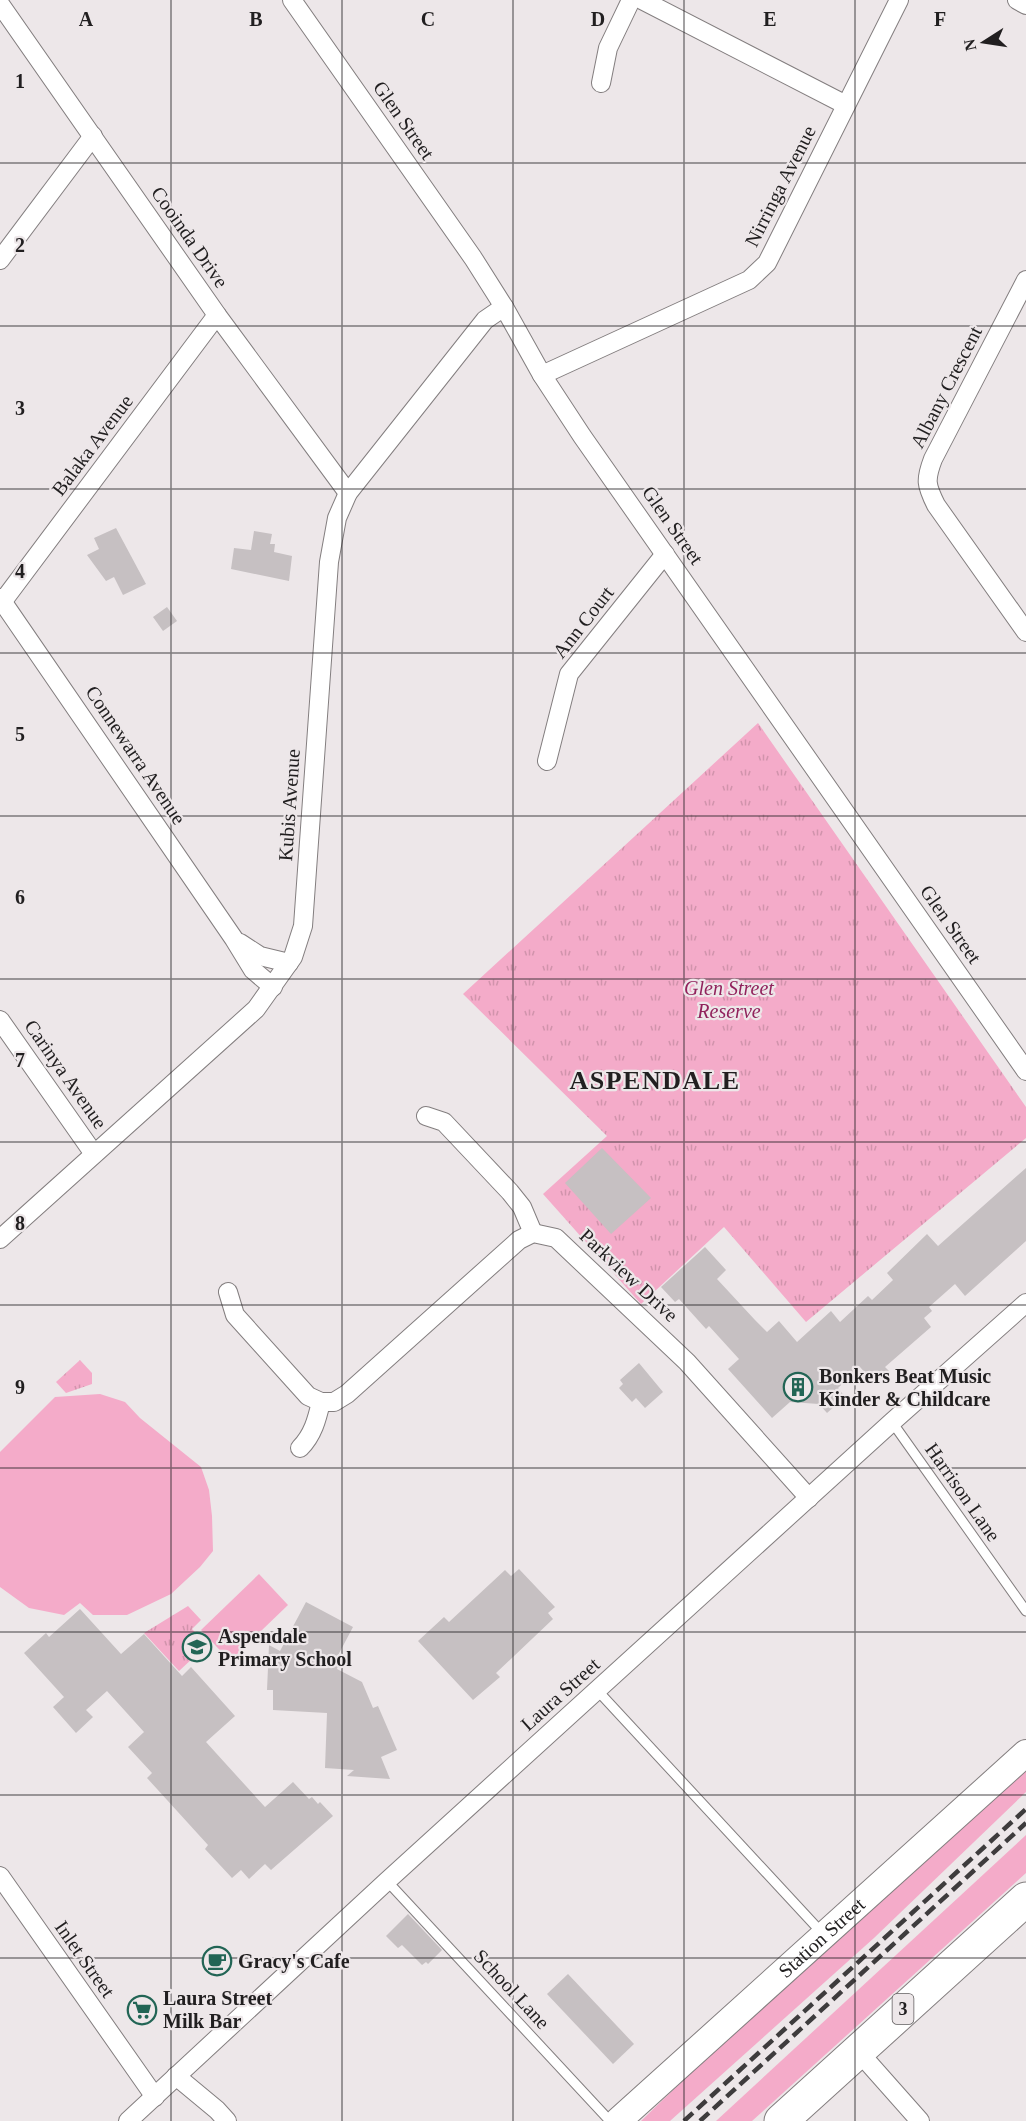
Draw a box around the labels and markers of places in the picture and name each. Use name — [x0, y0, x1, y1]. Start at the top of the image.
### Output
place label: Bonkers Beat Music Kinder & Childcare — [819, 1365, 991, 1410]
building icon: Bonkers Beat Music Kinder & Childcare — [782, 1371, 814, 1403]
place label: Aspendale Primary School — [218, 1625, 352, 1671]
school or university icon: Aspendale Primary School — [181, 1631, 213, 1663]
cafe icon: Gracy's Cafe — [201, 1945, 233, 1977]
place label: Gracy's Cafe — [238, 1950, 350, 1973]
place label: Laura Street Milk Bar — [163, 1987, 272, 2032]
supermarket icon: Laura Street Milk Bar — [126, 1994, 158, 2026]

